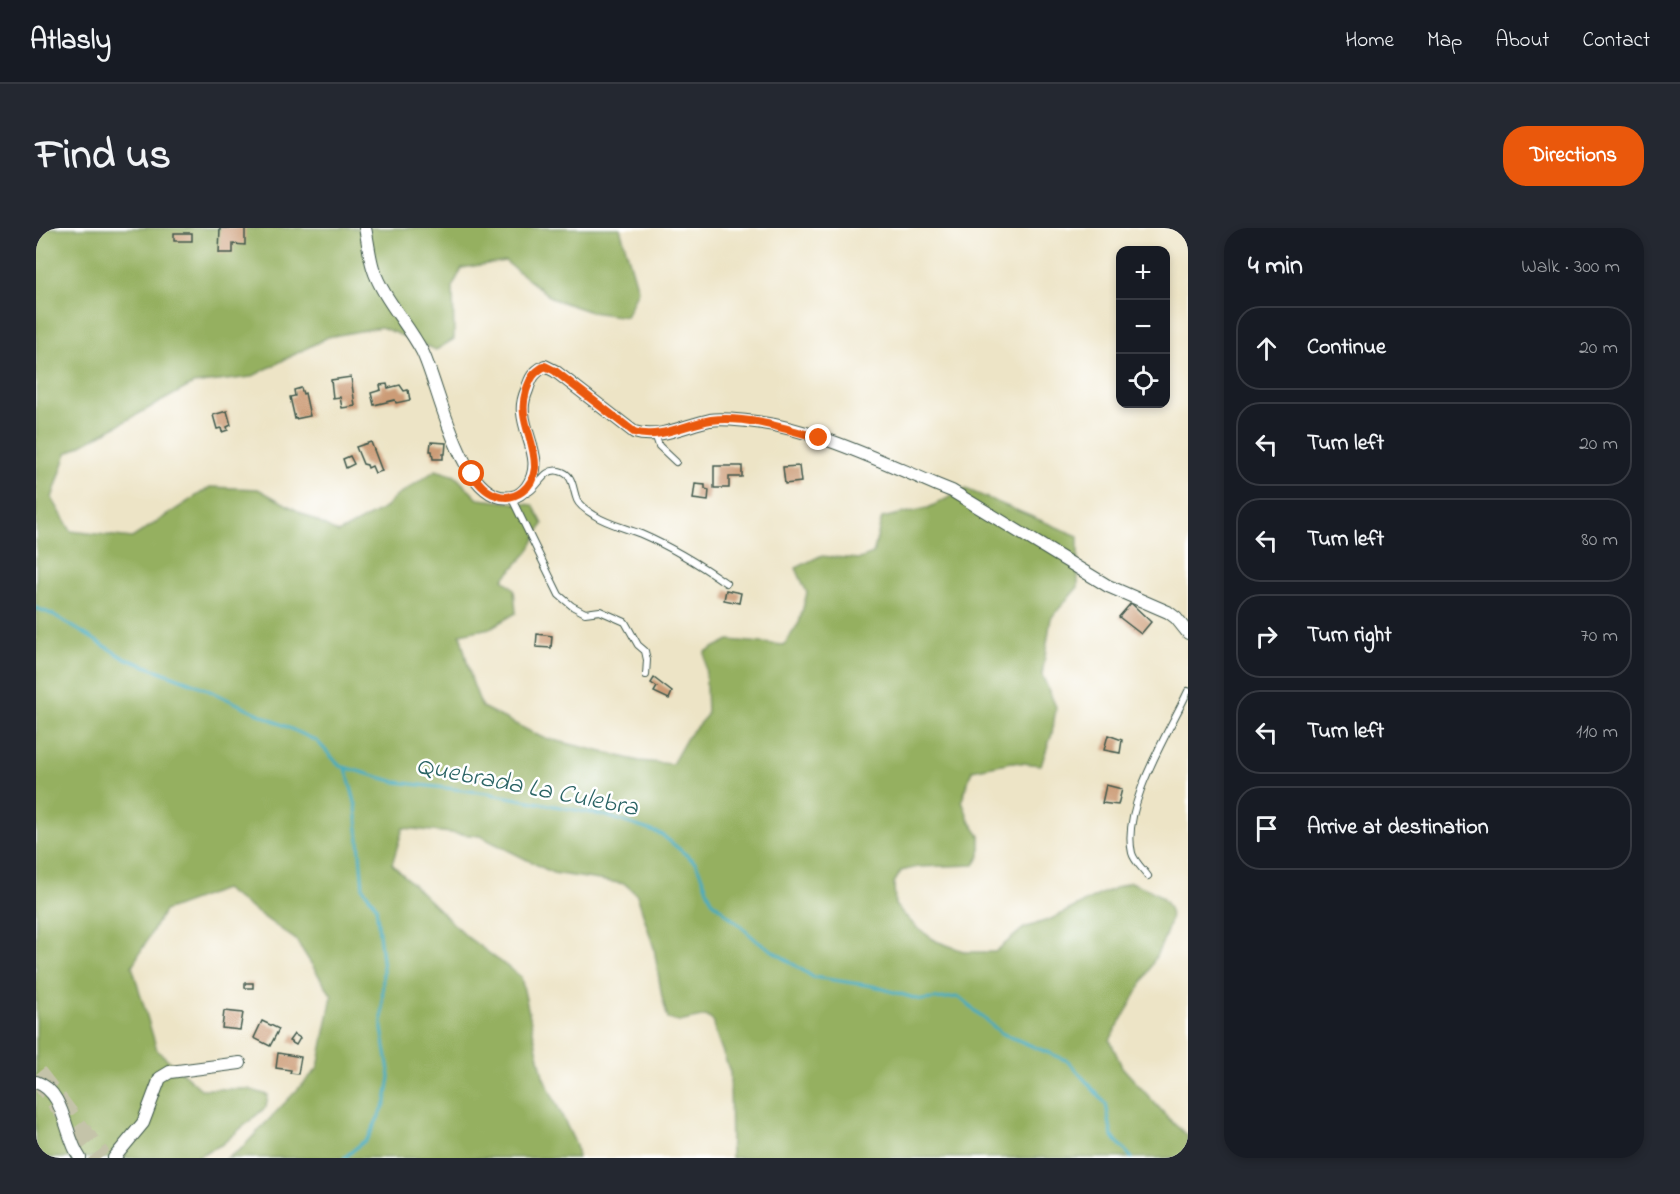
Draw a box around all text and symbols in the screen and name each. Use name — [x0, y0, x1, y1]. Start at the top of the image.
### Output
text: Atlasly — [30, 21, 111, 62]
text: Home — [1345, 26, 1394, 56]
text: Map — [1427, 26, 1462, 56]
text: About — [1495, 26, 1549, 56]
text: Contact — [1582, 26, 1650, 56]
text: Find us — [36, 126, 171, 187]
button: Directions — [1503, 126, 1644, 186]
map controls — [1116, 246, 1170, 408]
button: + — [1116, 246, 1170, 300]
text: 4 min — [1248, 248, 1303, 286]
text: Walk · 300 m — [1521, 253, 1620, 282]
button: − — [1116, 300, 1170, 354]
icon: ahead — [1250, 332, 1283, 365]
text: Continue — [1307, 332, 1386, 364]
text: 20 m — [1579, 334, 1618, 363]
button: locate — [1116, 354, 1170, 408]
route end — [805, 424, 831, 450]
icon: left — [1250, 428, 1283, 461]
text: Turn left — [1307, 428, 1384, 460]
text: 20 m — [1579, 430, 1618, 459]
route start — [458, 460, 484, 486]
icon: left — [1250, 524, 1283, 557]
text: Turn left — [1307, 524, 1384, 556]
text: 80 m — [1581, 526, 1618, 555]
icon: right — [1250, 620, 1283, 653]
text: Turn right — [1307, 620, 1392, 652]
text: 70 m — [1581, 622, 1618, 651]
icon: left — [1250, 716, 1283, 749]
text: Turn left — [1307, 716, 1384, 748]
text: 110 m — [1576, 718, 1618, 747]
water label: Quebrada La Culebra — [413, 748, 642, 828]
icon: arrive — [1250, 812, 1283, 845]
text: Arrive at destination — [1307, 812, 1489, 844]

